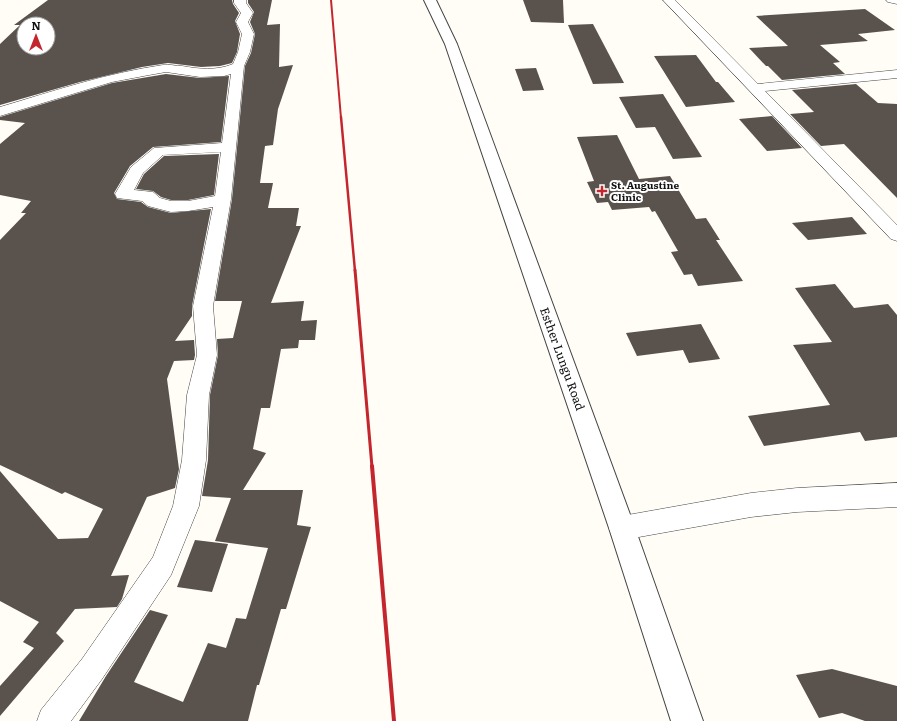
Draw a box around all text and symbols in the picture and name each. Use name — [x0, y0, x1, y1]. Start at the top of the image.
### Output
north arrow — [16, 16, 56, 56]
text: N — [31, 17, 41, 33]
place label: St. Augustine Clinic — [611, 177, 679, 204]
marker: St. Augustine Clinic — [596, 185, 608, 197]
street label: Esther Lungu Road — [536, 305, 590, 413]

